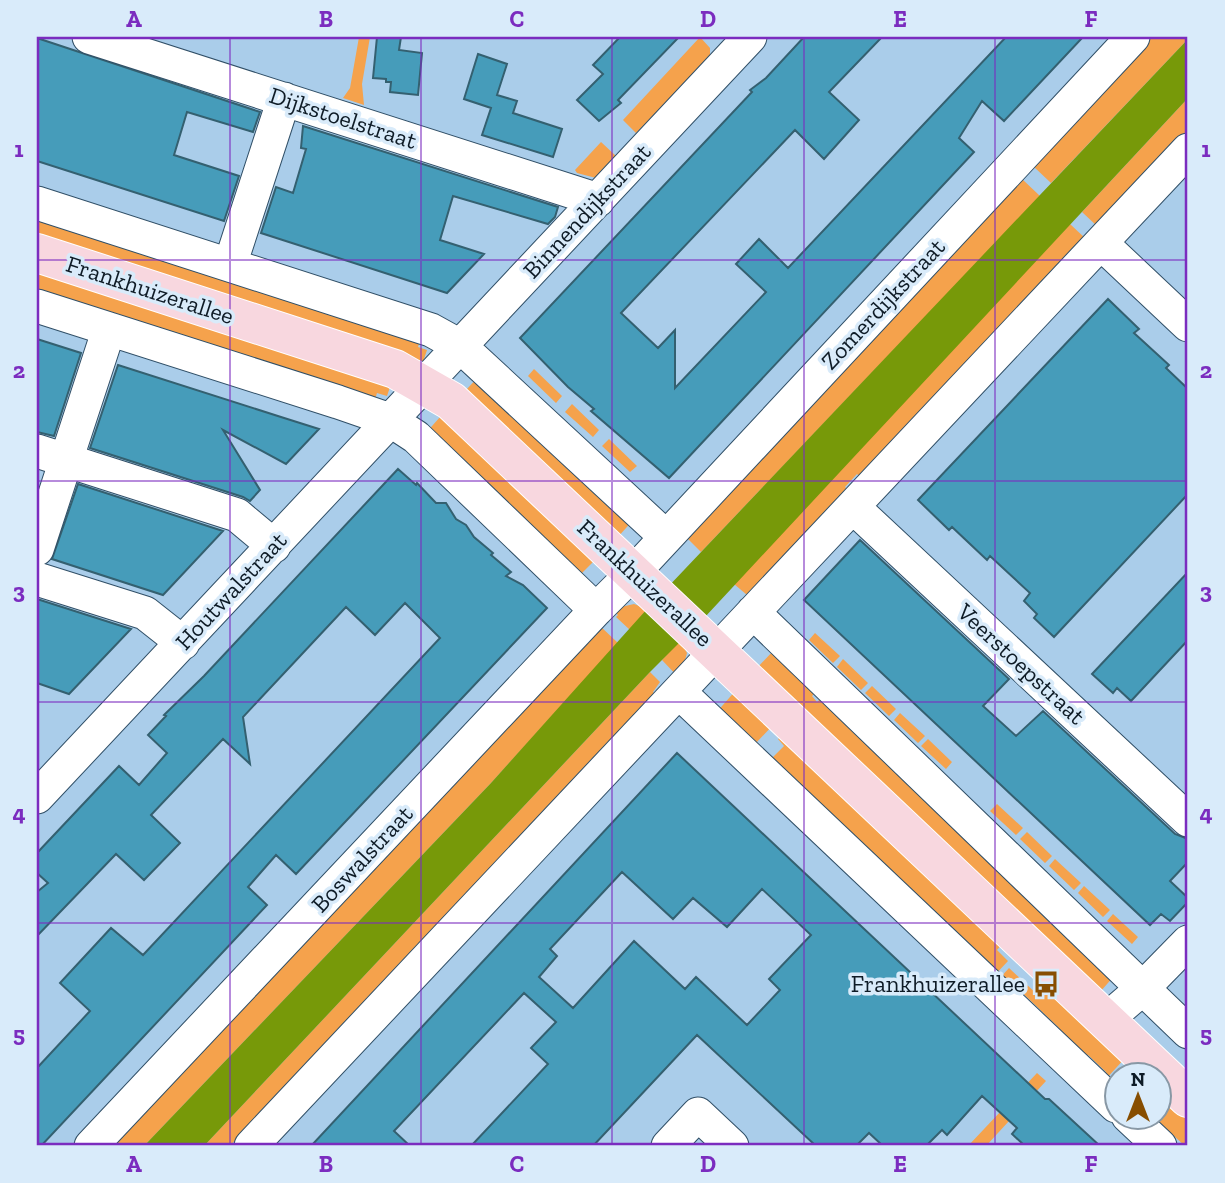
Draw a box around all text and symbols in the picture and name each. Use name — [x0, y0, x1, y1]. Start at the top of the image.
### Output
text: A — [126, 5, 142, 33]
text: B — [319, 5, 333, 33]
text: C — [510, 5, 524, 33]
text: D — [700, 5, 716, 33]
text: E — [893, 5, 907, 33]
text: F — [1084, 5, 1098, 33]
street label: Dijkstoelstraat — [266, 80, 421, 155]
text: 1 — [14, 135, 24, 163]
text: 1 — [1201, 135, 1211, 163]
street label: Binnendijkstraat — [517, 137, 657, 284]
street label: Zomerdijkstraat — [815, 232, 951, 375]
street label: Frankhuizerallee — [63, 249, 238, 330]
text: 2 — [13, 356, 25, 384]
text: 2 — [1200, 356, 1212, 384]
street label: Frankhuizerallee — [572, 513, 719, 653]
street label: Houtwalstraat — [169, 526, 293, 655]
text: 3 — [13, 577, 25, 605]
text: 3 — [1200, 577, 1212, 605]
street label: Veerstoepstraat — [951, 596, 1091, 730]
text: 4 — [12, 799, 26, 827]
street label: Boswalstraat — [305, 799, 418, 918]
text: 4 — [1199, 799, 1213, 827]
place label: Frankhuizerallee — [851, 969, 1025, 998]
bus stop icon: Frankhuizerallee — [1031, 969, 1061, 999]
text: 5 — [13, 1020, 25, 1048]
text: 5 — [1200, 1020, 1212, 1048]
north arrow — [1102, 1060, 1172, 1130]
text: N — [1131, 1068, 1145, 1091]
text: A — [126, 1150, 142, 1178]
text: B — [319, 1150, 333, 1178]
text: C — [510, 1150, 524, 1178]
text: D — [700, 1150, 716, 1178]
text: E — [893, 1150, 907, 1178]
text: F — [1084, 1150, 1098, 1178]

